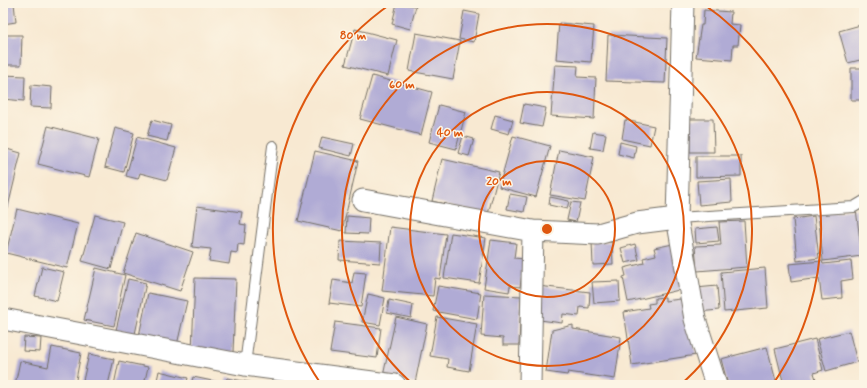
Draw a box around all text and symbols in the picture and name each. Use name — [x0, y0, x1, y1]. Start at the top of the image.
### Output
text: 80 m — [340, 28, 367, 44]
text: 60 m — [389, 77, 415, 93]
text: 40 m — [437, 125, 464, 141]
text: 20 m — [486, 174, 512, 190]
centre of rings — [540, 222, 554, 236]

